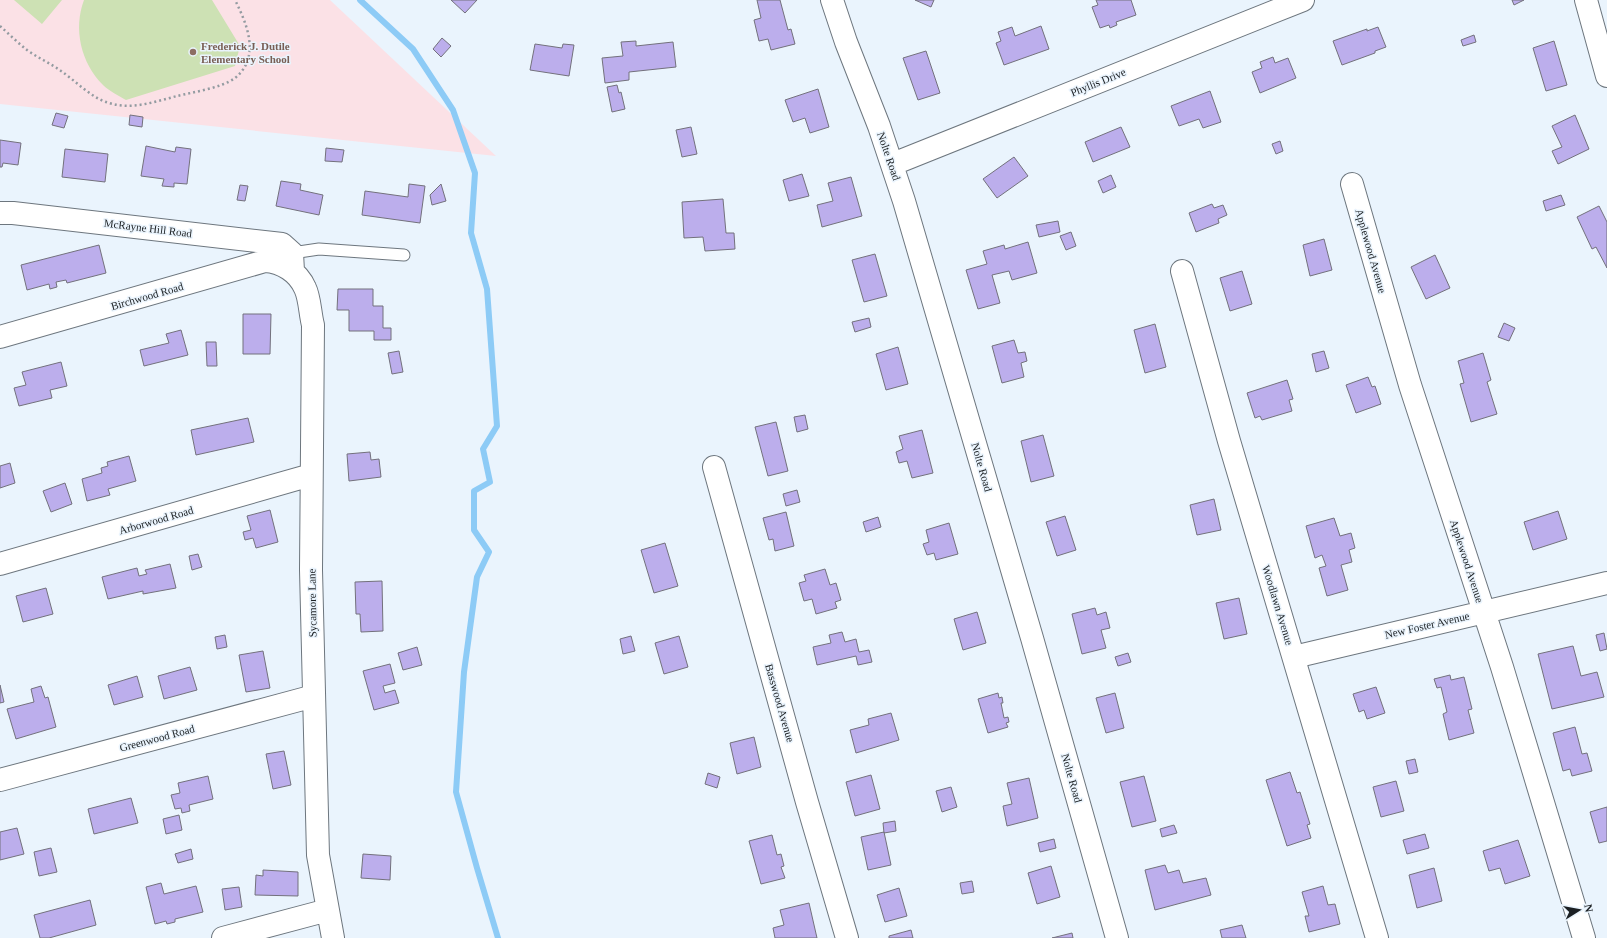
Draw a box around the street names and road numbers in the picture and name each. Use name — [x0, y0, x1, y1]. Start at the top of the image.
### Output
street label: Phyllis Drive — [1069, 65, 1127, 98]
street label: Nolte Road — [875, 130, 903, 182]
street label: Applewood Avenue — [1353, 208, 1389, 295]
street label: McRayne Hill Road — [103, 217, 193, 239]
street label: Birchwood Road — [109, 280, 185, 312]
street label: Nolte Road — [969, 441, 995, 493]
street label: Arborwood Road — [117, 504, 195, 536]
street label: Applewood Avenue — [1448, 518, 1486, 604]
street label: Woodlawn Avenue — [1260, 564, 1296, 647]
street label: Sycamore Lane — [305, 568, 319, 637]
street label: New Foster Avenue — [1383, 609, 1471, 641]
street label: Basswood Avenue — [763, 663, 797, 744]
street label: Greenwood Road — [118, 722, 196, 754]
street label: Nolte Road — [1059, 752, 1085, 804]

